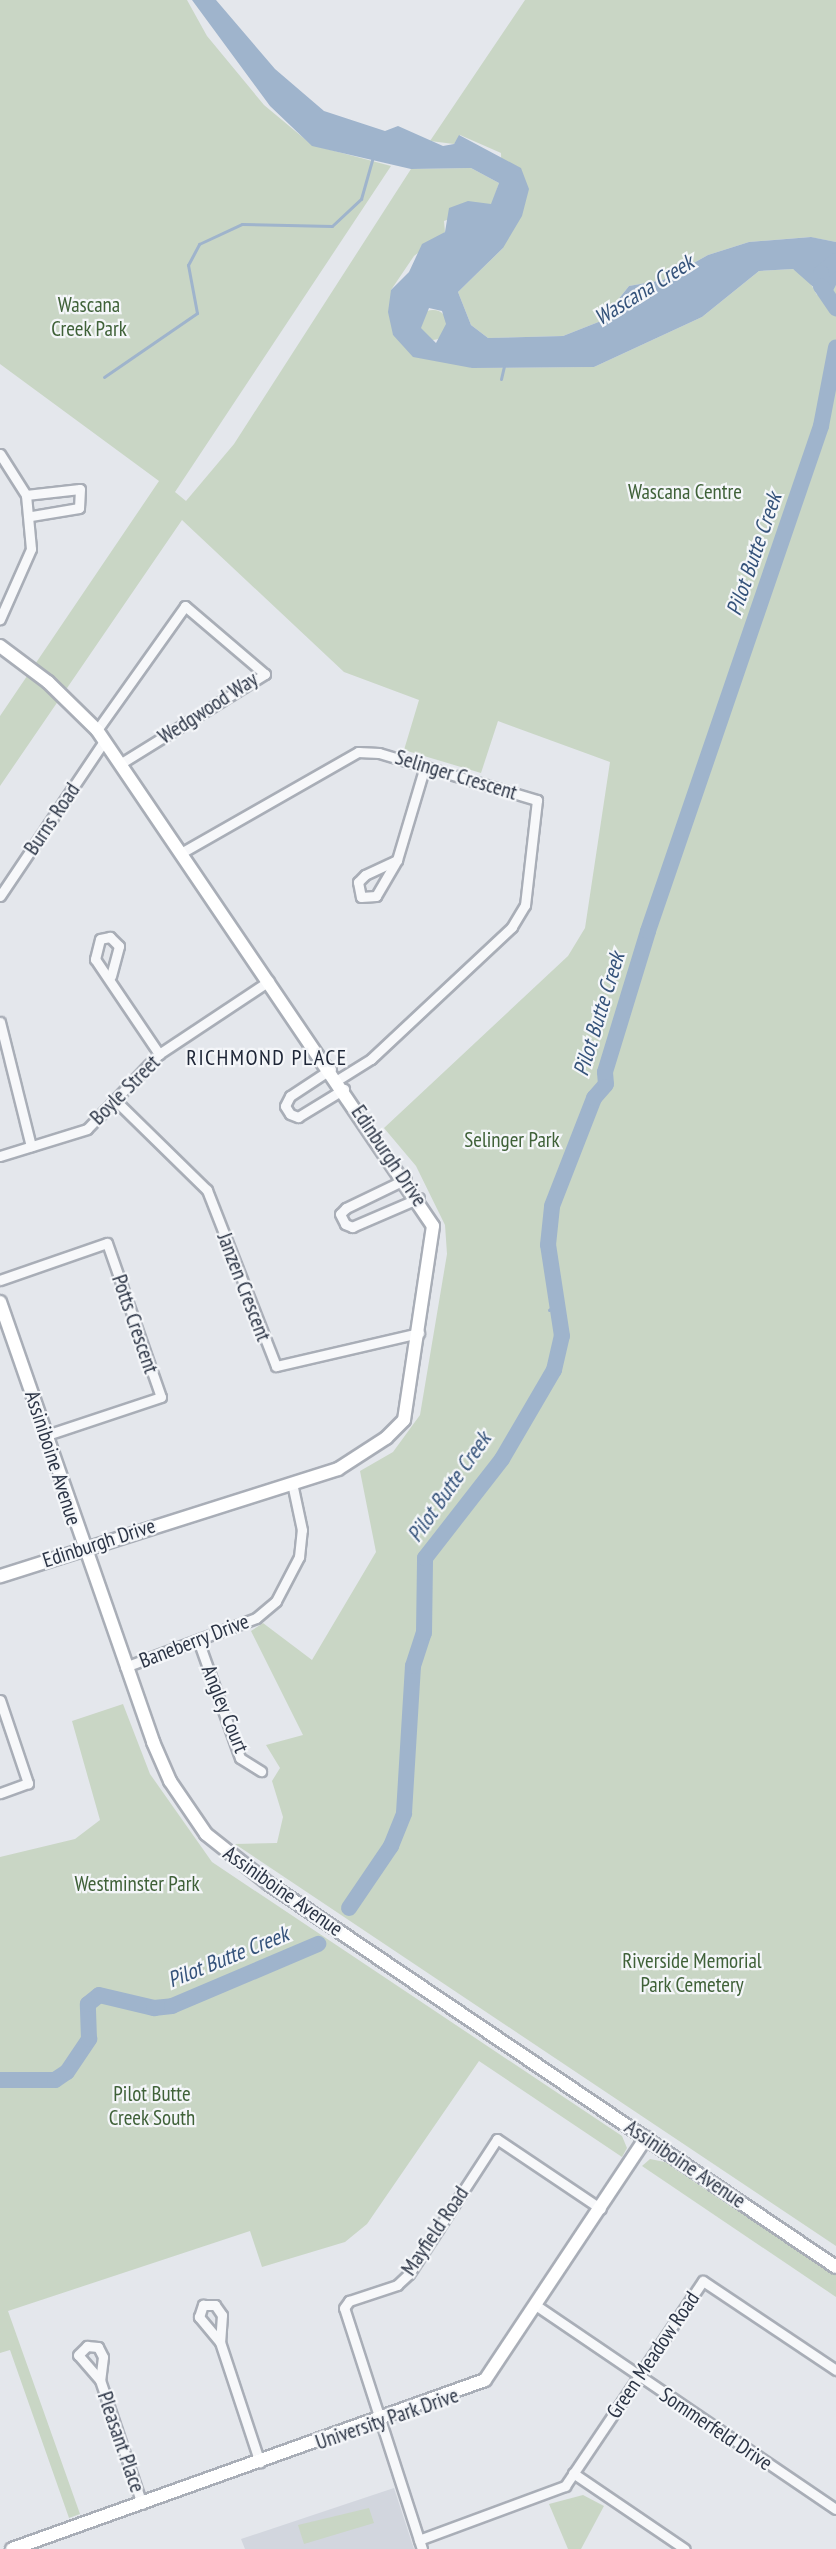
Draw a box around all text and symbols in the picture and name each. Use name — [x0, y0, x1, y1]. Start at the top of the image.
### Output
water label: Wascana Creek — [589, 249, 699, 331]
park label: Wascana Creek Park — [51, 292, 127, 342]
park label: Wascana Centre — [628, 479, 742, 505]
water label: Pilot Butte Creek — [721, 489, 787, 619]
street label: Wedgwood Way — [153, 666, 263, 750]
street label: Selinger Crescent — [392, 745, 520, 805]
street label: Burns Road — [19, 778, 85, 860]
water label: Pilot Butte Creek — [568, 949, 630, 1079]
district label: RICHMOND PLACE — [186, 1045, 348, 1071]
street label: Boyle Street — [85, 1050, 165, 1130]
street label: Edinburgh Drive — [346, 1101, 432, 1211]
park label: Selinger Park — [464, 1127, 560, 1153]
street label: Janzen Crescent — [212, 1229, 276, 1345]
street label: Potts Crescent — [106, 1271, 164, 1377]
street label: Assiniboine Avenue — [19, 1387, 87, 1529]
water label: Pilot Butte Creek — [401, 1427, 497, 1547]
street label: Edinburgh Drive — [40, 1513, 158, 1573]
street label: Baneberry Drive — [135, 1608, 253, 1674]
street label: Angley Court — [196, 1661, 254, 1757]
street label: Assiniboine Avenue — [218, 1840, 348, 1942]
park label: Westminster Park — [74, 1871, 200, 1897]
water label: Pilot Butte Creek — [164, 1921, 292, 1993]
park label: Riverside Memorial Park Cemetery — [622, 1948, 762, 1998]
park label: Pilot Butte Creek South — [108, 2081, 196, 2131]
street label: Assiniboine Avenue — [620, 2114, 750, 2214]
street label: Mayfield Road — [396, 2182, 474, 2280]
street label: Green Meadow Road — [601, 2287, 705, 2423]
street label: Sommerfeld Drive — [655, 2382, 777, 2476]
street label: University Park Drive — [312, 2383, 462, 2455]
street label: Pleasant Place — [92, 2388, 150, 2496]

